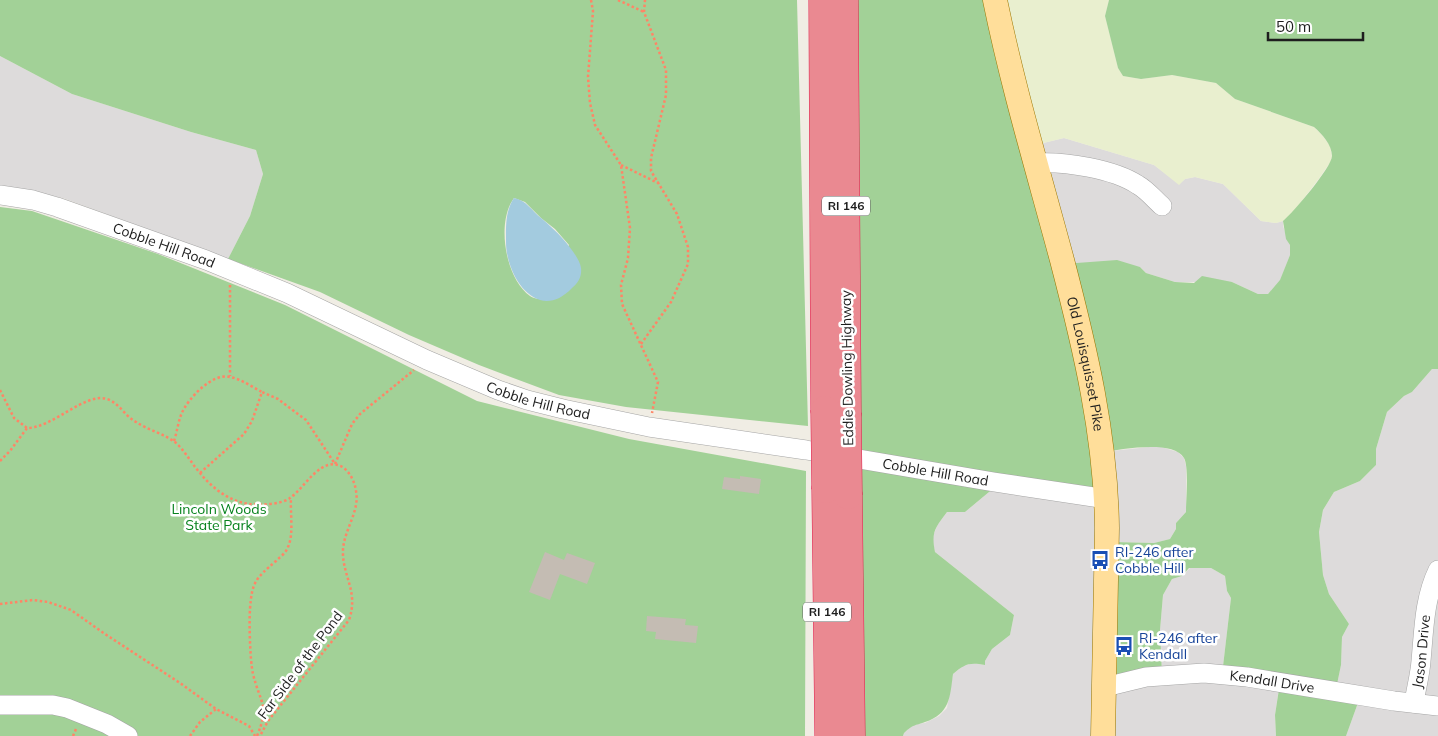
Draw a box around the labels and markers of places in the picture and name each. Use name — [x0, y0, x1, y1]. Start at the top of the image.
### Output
place label: RI-246 after Cobble Hill — [1115, 543, 1194, 577]
bus stop icon: RI-246 after Cobble Hill — [1089, 549, 1111, 571]
place label: RI-246 after Kendall — [1139, 629, 1218, 663]
bus stop icon: RI-246 after Kendall — [1113, 635, 1135, 657]

